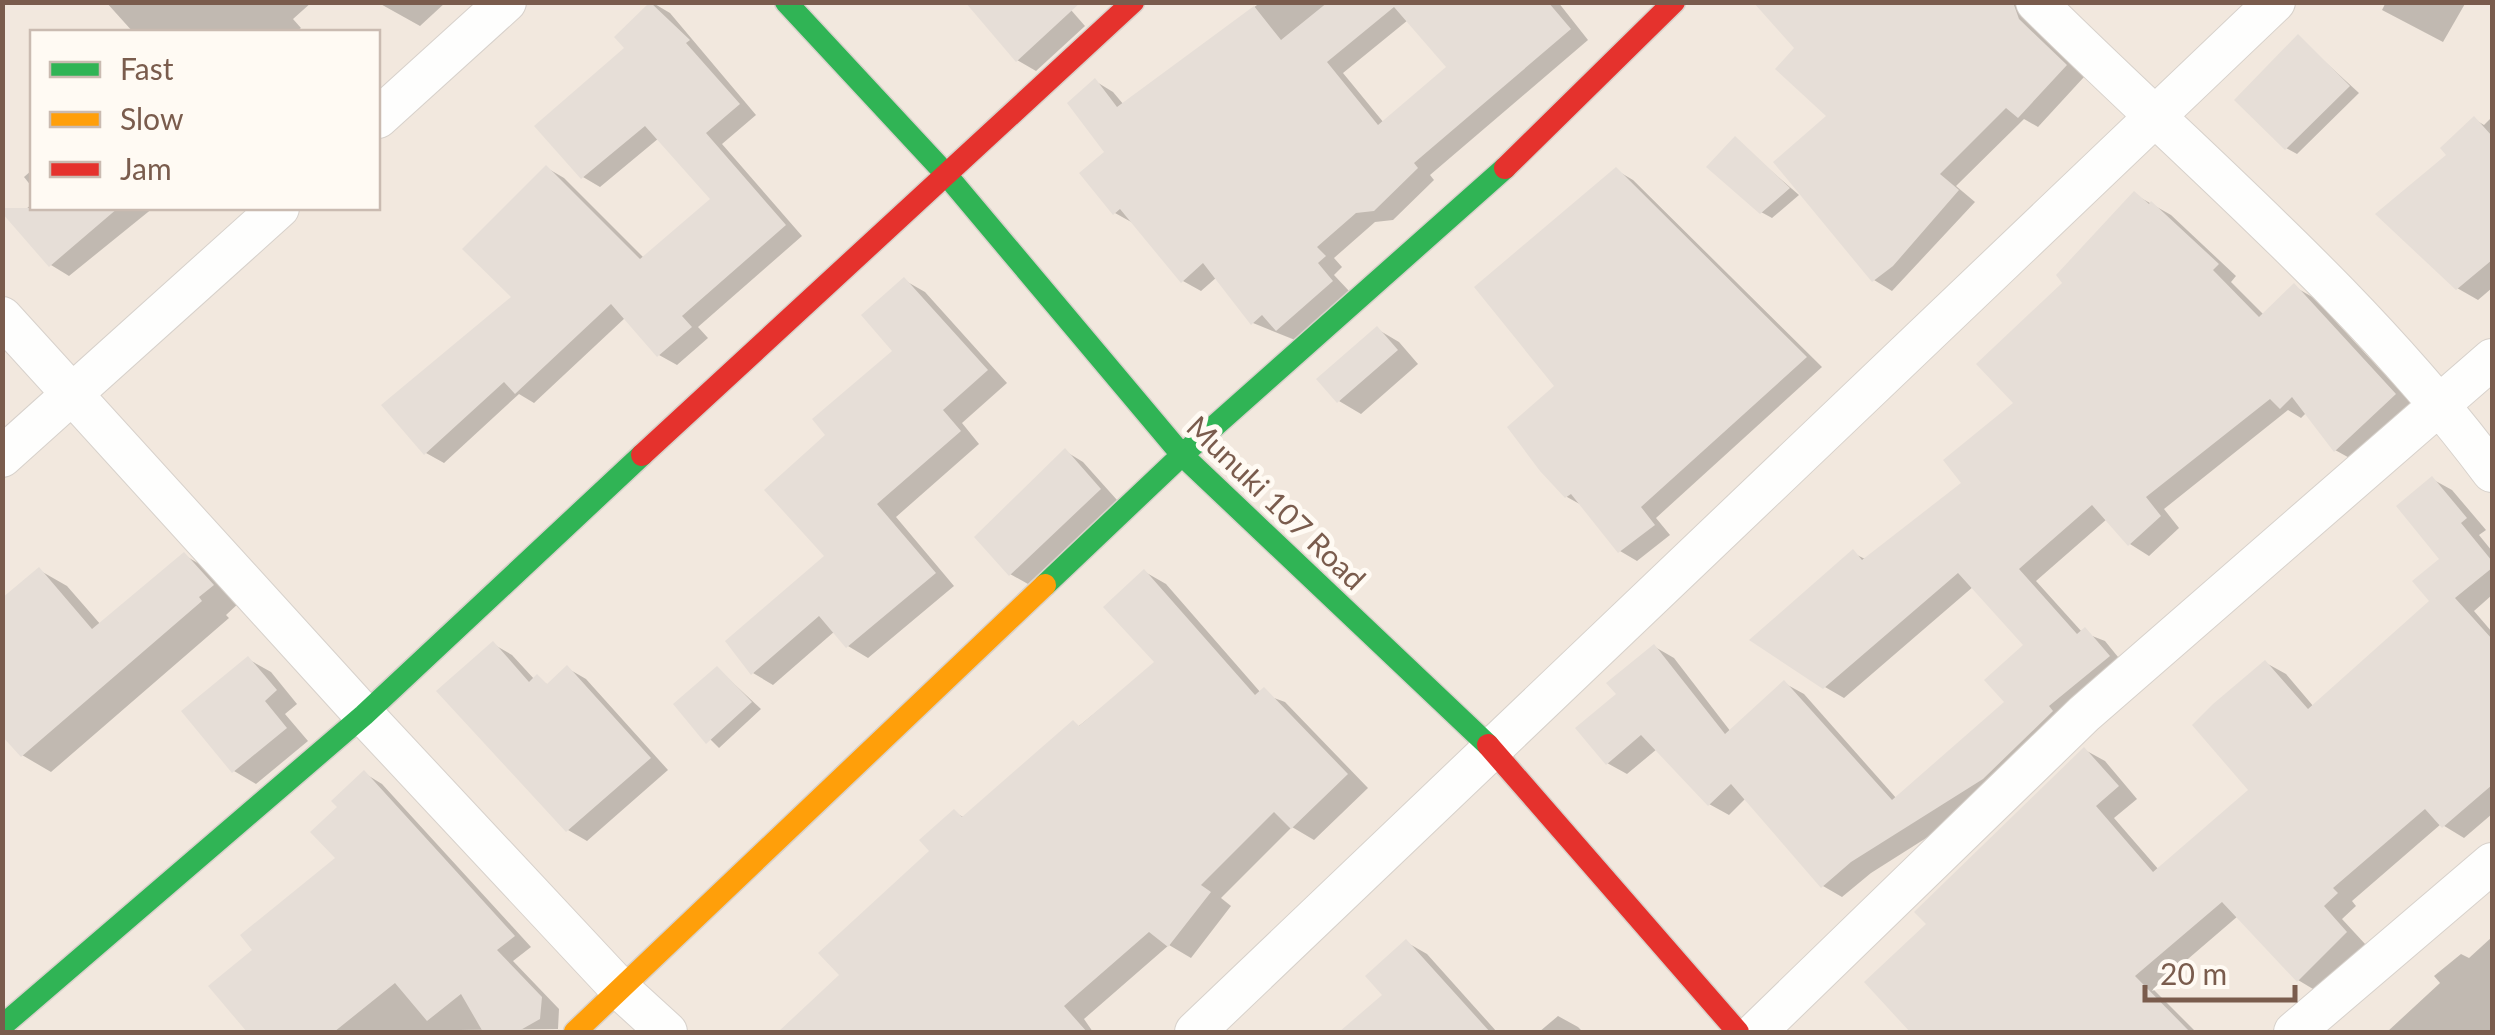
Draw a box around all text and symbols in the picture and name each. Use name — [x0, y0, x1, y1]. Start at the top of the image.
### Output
legend — [30, 30, 380, 210]
text: Fast — [120, 50, 174, 86]
text: Slow — [120, 100, 184, 136]
text: Jam — [120, 150, 172, 186]
street label: Munuki 107 Road — [1180, 408, 1374, 596]
scale bar — [2145, 940, 2295, 1002]
text: 20 m — [2160, 955, 2227, 991]

